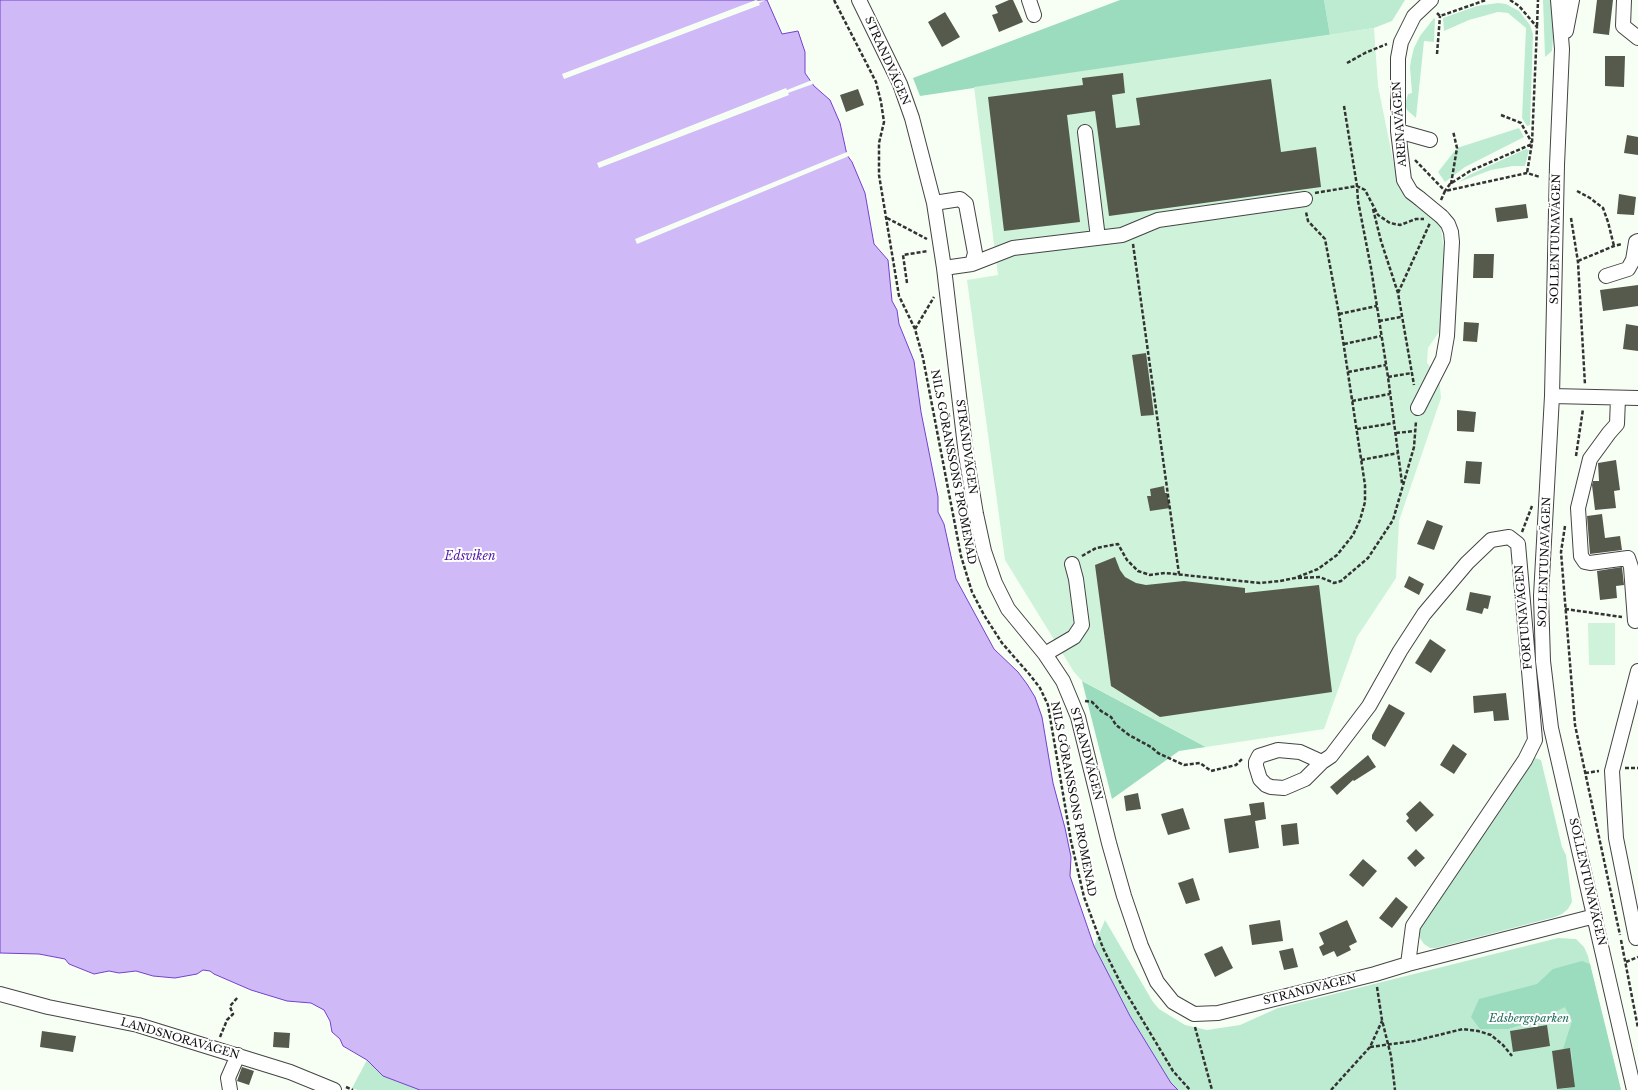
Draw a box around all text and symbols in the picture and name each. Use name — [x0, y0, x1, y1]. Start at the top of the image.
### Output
street label: STRANDVÄGEN — [861, 15, 913, 107]
street label: ARENAVÄGEN — [1390, 81, 1410, 167]
street label: SOLLENTUNAVÄGEN — [1548, 174, 1564, 304]
street label: NILS GÖRANSSONS PROMENAD — [928, 368, 978, 566]
street label: STRANDVÄGEN — [953, 399, 979, 495]
street label: SOLLENTUNAVÄGEN — [1536, 497, 1554, 627]
water label: Edsviken — [445, 550, 495, 564]
street label: FORTUNAVÄGEN — [1513, 564, 1535, 670]
street label: NILS GÖRANSSONS PROMENAD — [1048, 700, 1098, 898]
street label: STRANDVÄGEN — [1067, 706, 1105, 802]
street label: SOLLENTUNAVÄGEN — [1566, 817, 1608, 947]
street label: STRANDVÄGEN — [1262, 972, 1358, 1008]
park label: Edsbergsparken — [1489, 1012, 1569, 1026]
street label: LANDSNORAVÄGEN — [119, 1016, 241, 1062]

